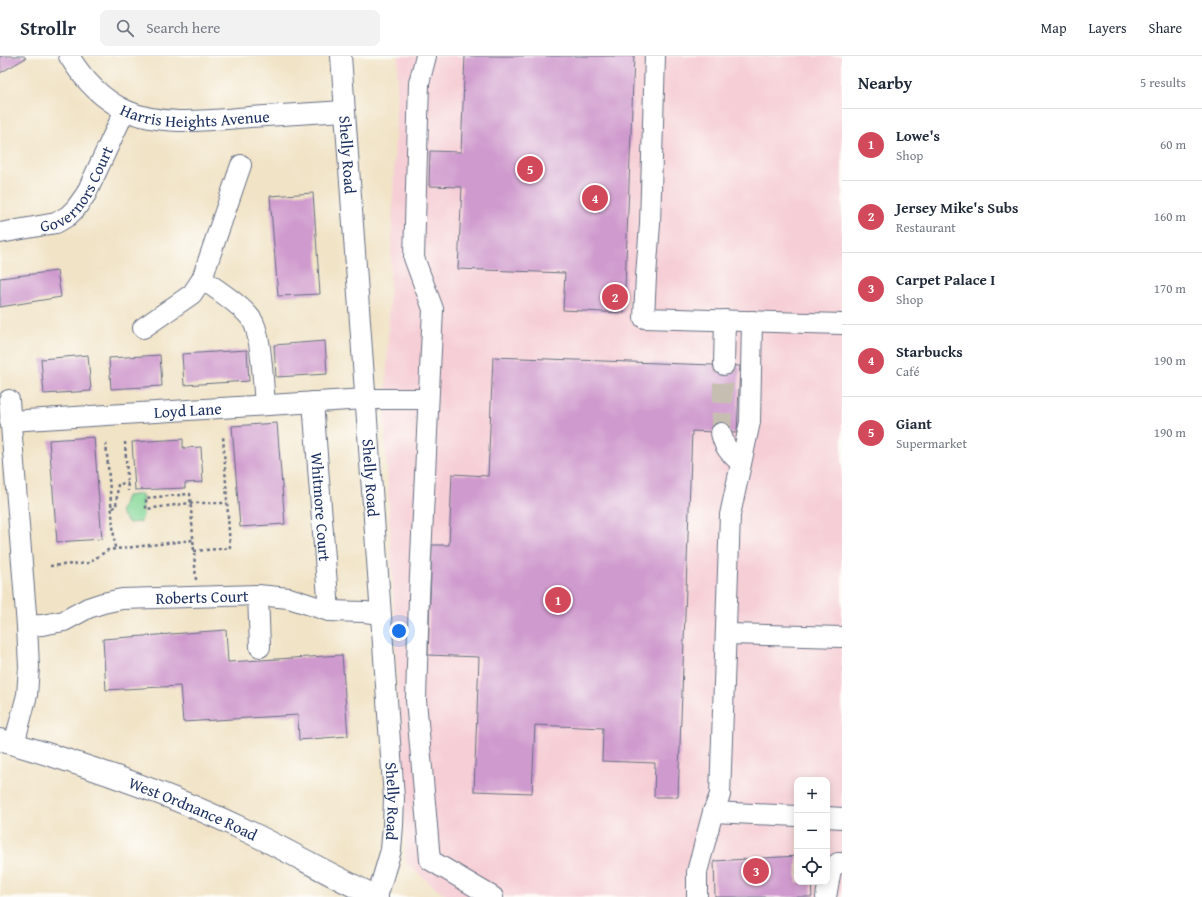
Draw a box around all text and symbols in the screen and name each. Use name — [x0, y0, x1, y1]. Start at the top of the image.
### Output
search box — [100, 10, 380, 46]
text: Strollr — [20, 14, 76, 42]
icon: search — [114, 17, 136, 39]
text: Search here — [146, 17, 220, 38]
text: Map — [1041, 18, 1067, 38]
text: Layers — [1089, 18, 1127, 38]
text: Share — [1149, 18, 1182, 38]
text: Nearby — [858, 70, 912, 95]
text: 5 results — [1140, 73, 1186, 92]
street label: Harris Heights Avenue — [116, 97, 270, 133]
street label: Shelly Road — [333, 115, 363, 195]
text: Lowe's — [896, 125, 940, 146]
text: 1 — [868, 135, 874, 154]
text: 60 m — [1160, 135, 1186, 154]
street label: Governors Court — [38, 142, 119, 238]
text: Shop — [896, 146, 923, 165]
pin: 5 — [517, 154, 543, 184]
pin: 4 — [582, 183, 608, 213]
text: Jersey Mike's Subs — [896, 197, 1018, 218]
text: 2 — [868, 207, 874, 226]
text: 160 m — [1154, 207, 1186, 226]
text: Restaurant — [896, 218, 956, 237]
text: Carpet Palace I — [896, 269, 995, 290]
text: 3 — [868, 279, 874, 298]
text: 170 m — [1154, 279, 1186, 298]
pin: 2 — [602, 282, 628, 312]
text: Shop — [896, 290, 923, 309]
text: Starbucks — [896, 341, 963, 362]
text: 4 — [868, 351, 874, 370]
text: 190 m — [1154, 351, 1186, 370]
text: Café — [896, 362, 919, 381]
street label: Loyd Lane — [153, 396, 222, 424]
text: Giant — [896, 413, 932, 434]
text: 5 — [868, 423, 874, 442]
text: 190 m — [1154, 423, 1186, 442]
text: Supermarket — [896, 434, 967, 453]
street label: Shelly Road — [356, 438, 386, 518]
street label: Whitmore Court — [305, 451, 337, 562]
street label: Roberts Court — [155, 583, 249, 610]
pin: 1 — [545, 585, 571, 615]
your location — [389, 621, 409, 641]
street label: Shelly Road — [379, 761, 406, 842]
street label: West Ordnance Road — [125, 770, 262, 847]
map controls — [794, 777, 830, 885]
button: + — [794, 777, 830, 813]
button: − — [794, 813, 830, 849]
button: locate — [794, 849, 830, 885]
pin: 3 — [743, 856, 769, 886]

